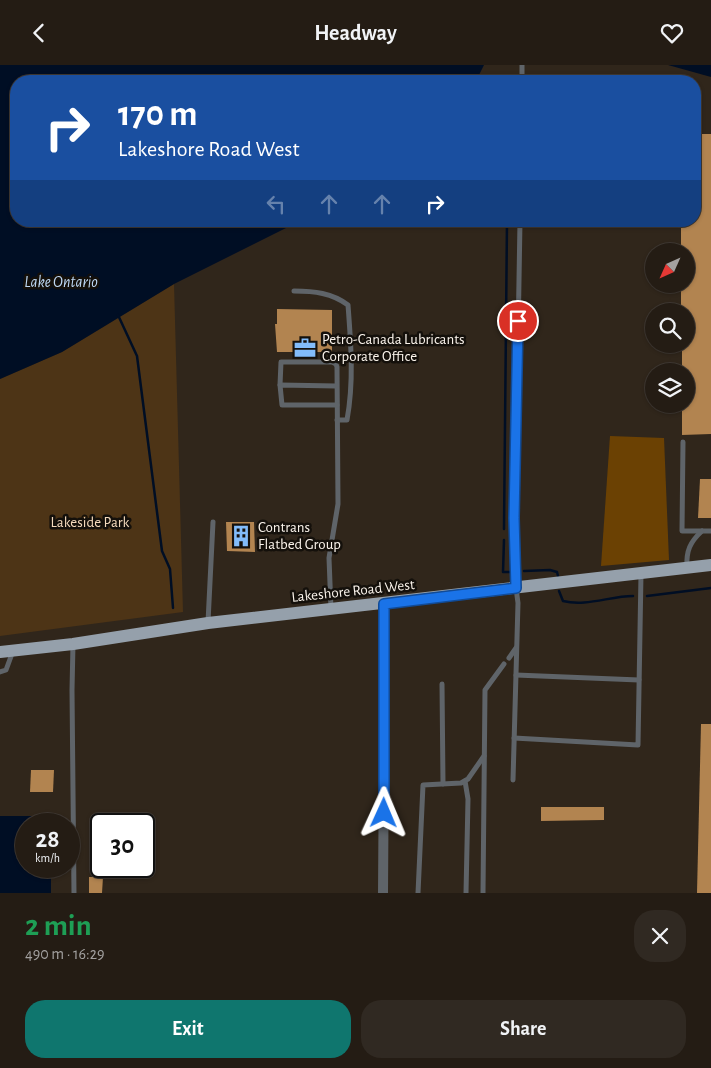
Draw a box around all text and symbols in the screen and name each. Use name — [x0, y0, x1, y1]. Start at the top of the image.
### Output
icon: back — [25, 19, 53, 47]
icon: heart — [658, 19, 686, 47]
text: Headway — [314, 22, 397, 44]
icon: right — [35, 95, 100, 160]
text: 170 m — [118, 97, 198, 132]
text: Lakeshore Road West — [118, 138, 300, 160]
icon: left — [262, 190, 290, 218]
icon: ahead — [315, 190, 343, 218]
icon: ahead — [368, 190, 396, 218]
icon: right — [421, 190, 449, 218]
north arrow — [645, 243, 695, 293]
map controls — [645, 243, 695, 413]
water label: Lake Ontario — [24, 274, 98, 290]
pin — [497, 300, 539, 342]
button: search — [645, 303, 695, 353]
icon: arrive — [504, 307, 532, 335]
place label: Petro-Canada Lubricants Corporate Office — [322, 332, 464, 364]
office icon: Petro-Canada Lubricants Corporate Office — [292, 335, 318, 361]
button: layers — [645, 363, 695, 413]
park label: Lakeside Park — [51, 515, 130, 530]
place label: Contrans Flatbed Group — [258, 520, 341, 552]
building icon: Contrans Flatbed Group — [228, 523, 254, 549]
street label: Lakeshore Road West — [291, 577, 416, 605]
position arrow — [357, 786, 409, 838]
speed limit sign: 30 — [90, 813, 155, 878]
text: 28 — [35, 827, 60, 852]
text: km/h — [35, 852, 60, 864]
button: close — [634, 910, 686, 962]
text: 2 min — [25, 911, 92, 941]
text: 490 m · 16:29 — [25, 946, 105, 962]
button: Exit — [25, 1000, 351, 1058]
button: Share — [361, 1000, 686, 1058]

